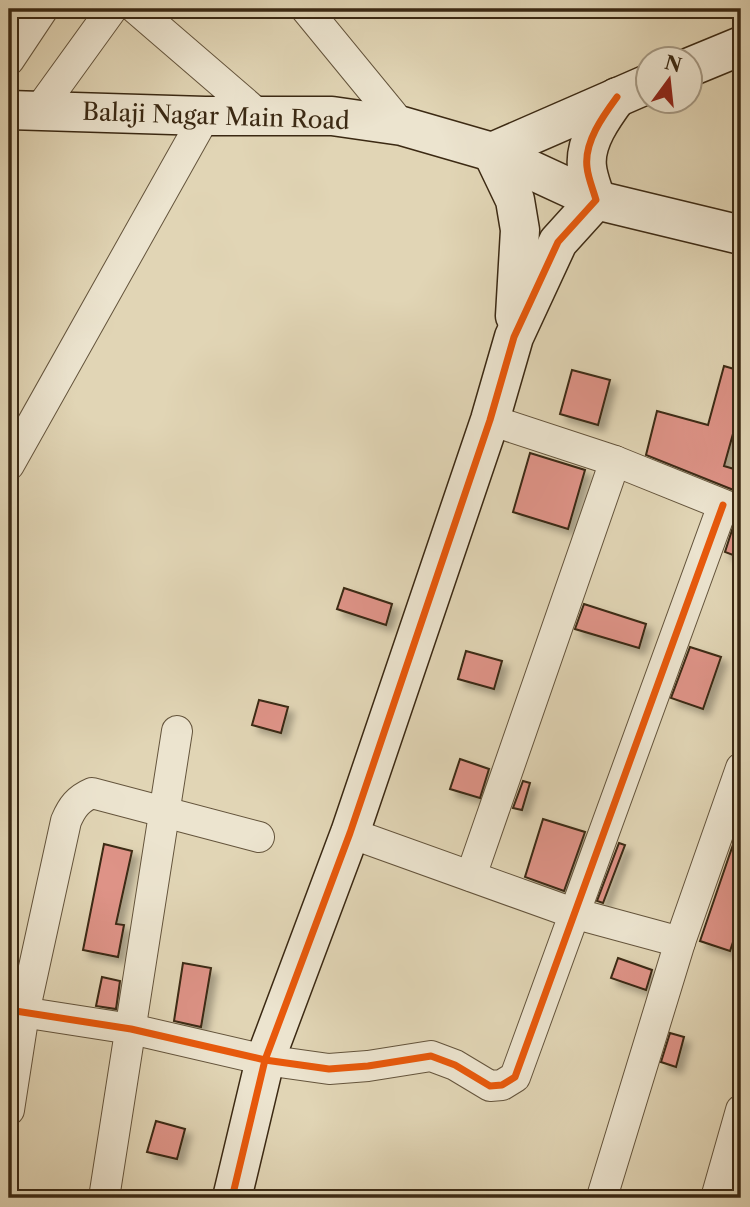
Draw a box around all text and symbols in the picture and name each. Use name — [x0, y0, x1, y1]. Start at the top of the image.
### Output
north arrow — [634, 46, 704, 116]
text: N — [662, 51, 684, 77]
street label: Balaji Nagar Main Road — [82, 97, 351, 135]

